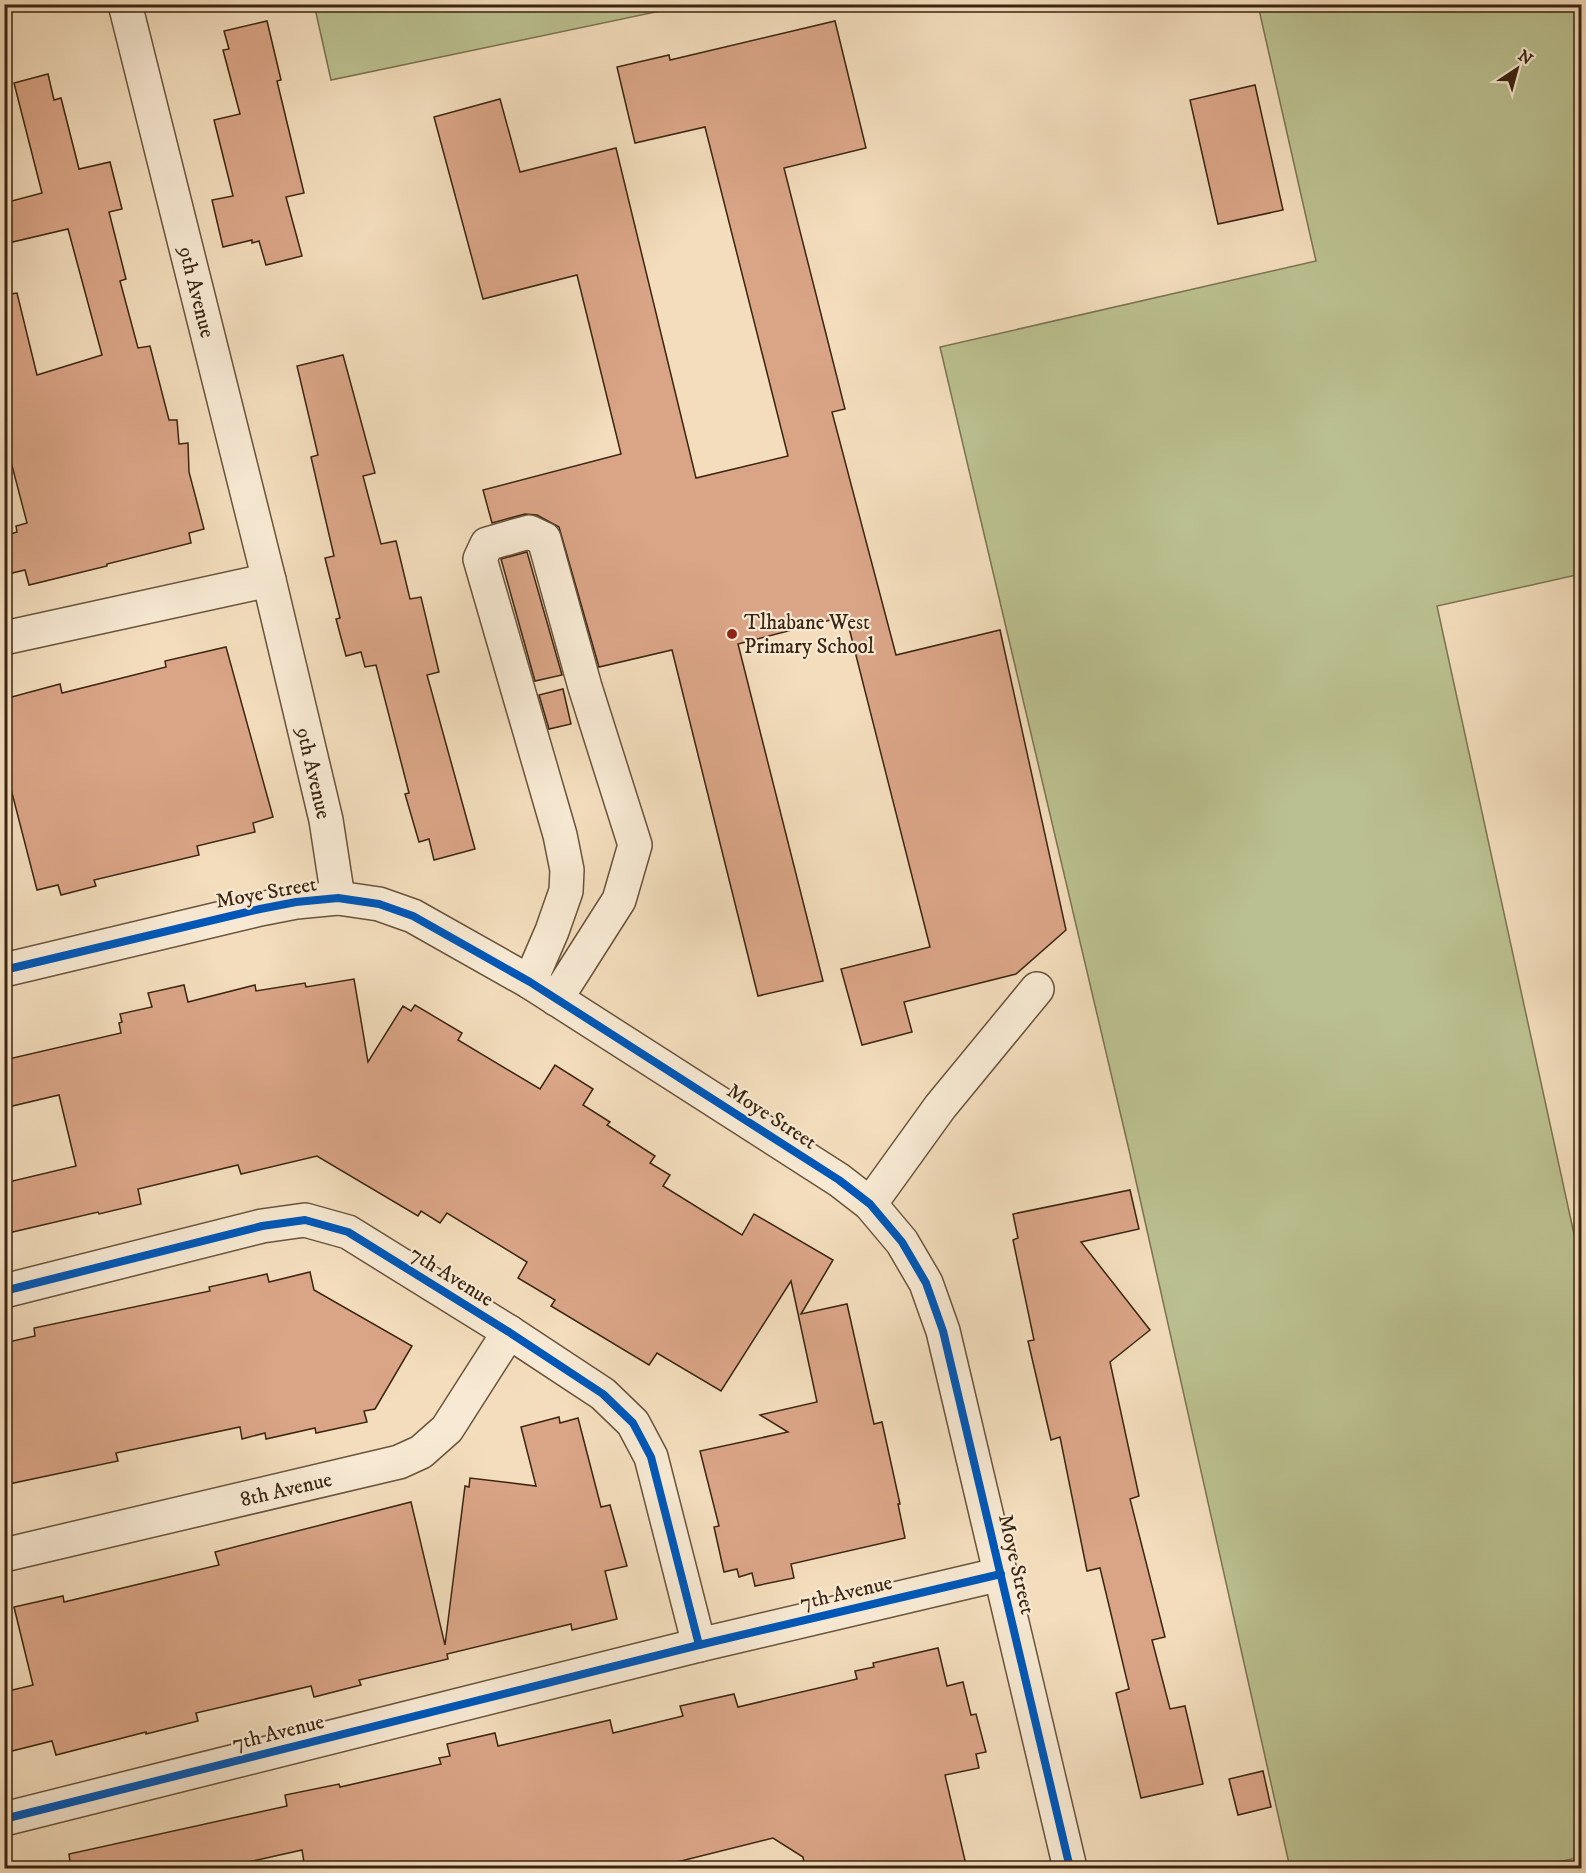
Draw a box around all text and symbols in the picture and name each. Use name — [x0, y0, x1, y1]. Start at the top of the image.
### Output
north arrow — [1487, 39, 1547, 99]
text: N — [1514, 46, 1536, 70]
street label: 9th Avenue — [172, 243, 220, 341]
place label: Tlhabane West Primary School — [744, 610, 875, 660]
marker: Tlhabane West Primary School — [725, 627, 739, 641]
street label: 9th Avenue — [290, 724, 336, 822]
street label: Moye Street — [214, 871, 319, 915]
street label: Moye Street — [722, 1078, 822, 1156]
street label: 7th Avenue — [405, 1241, 498, 1313]
street label: 8th Avenue — [238, 1467, 335, 1513]
street label: Moye Street — [992, 1512, 1040, 1617]
street label: 7th Avenue — [798, 1570, 895, 1616]
street label: 7th Avenue — [230, 1709, 327, 1757]

